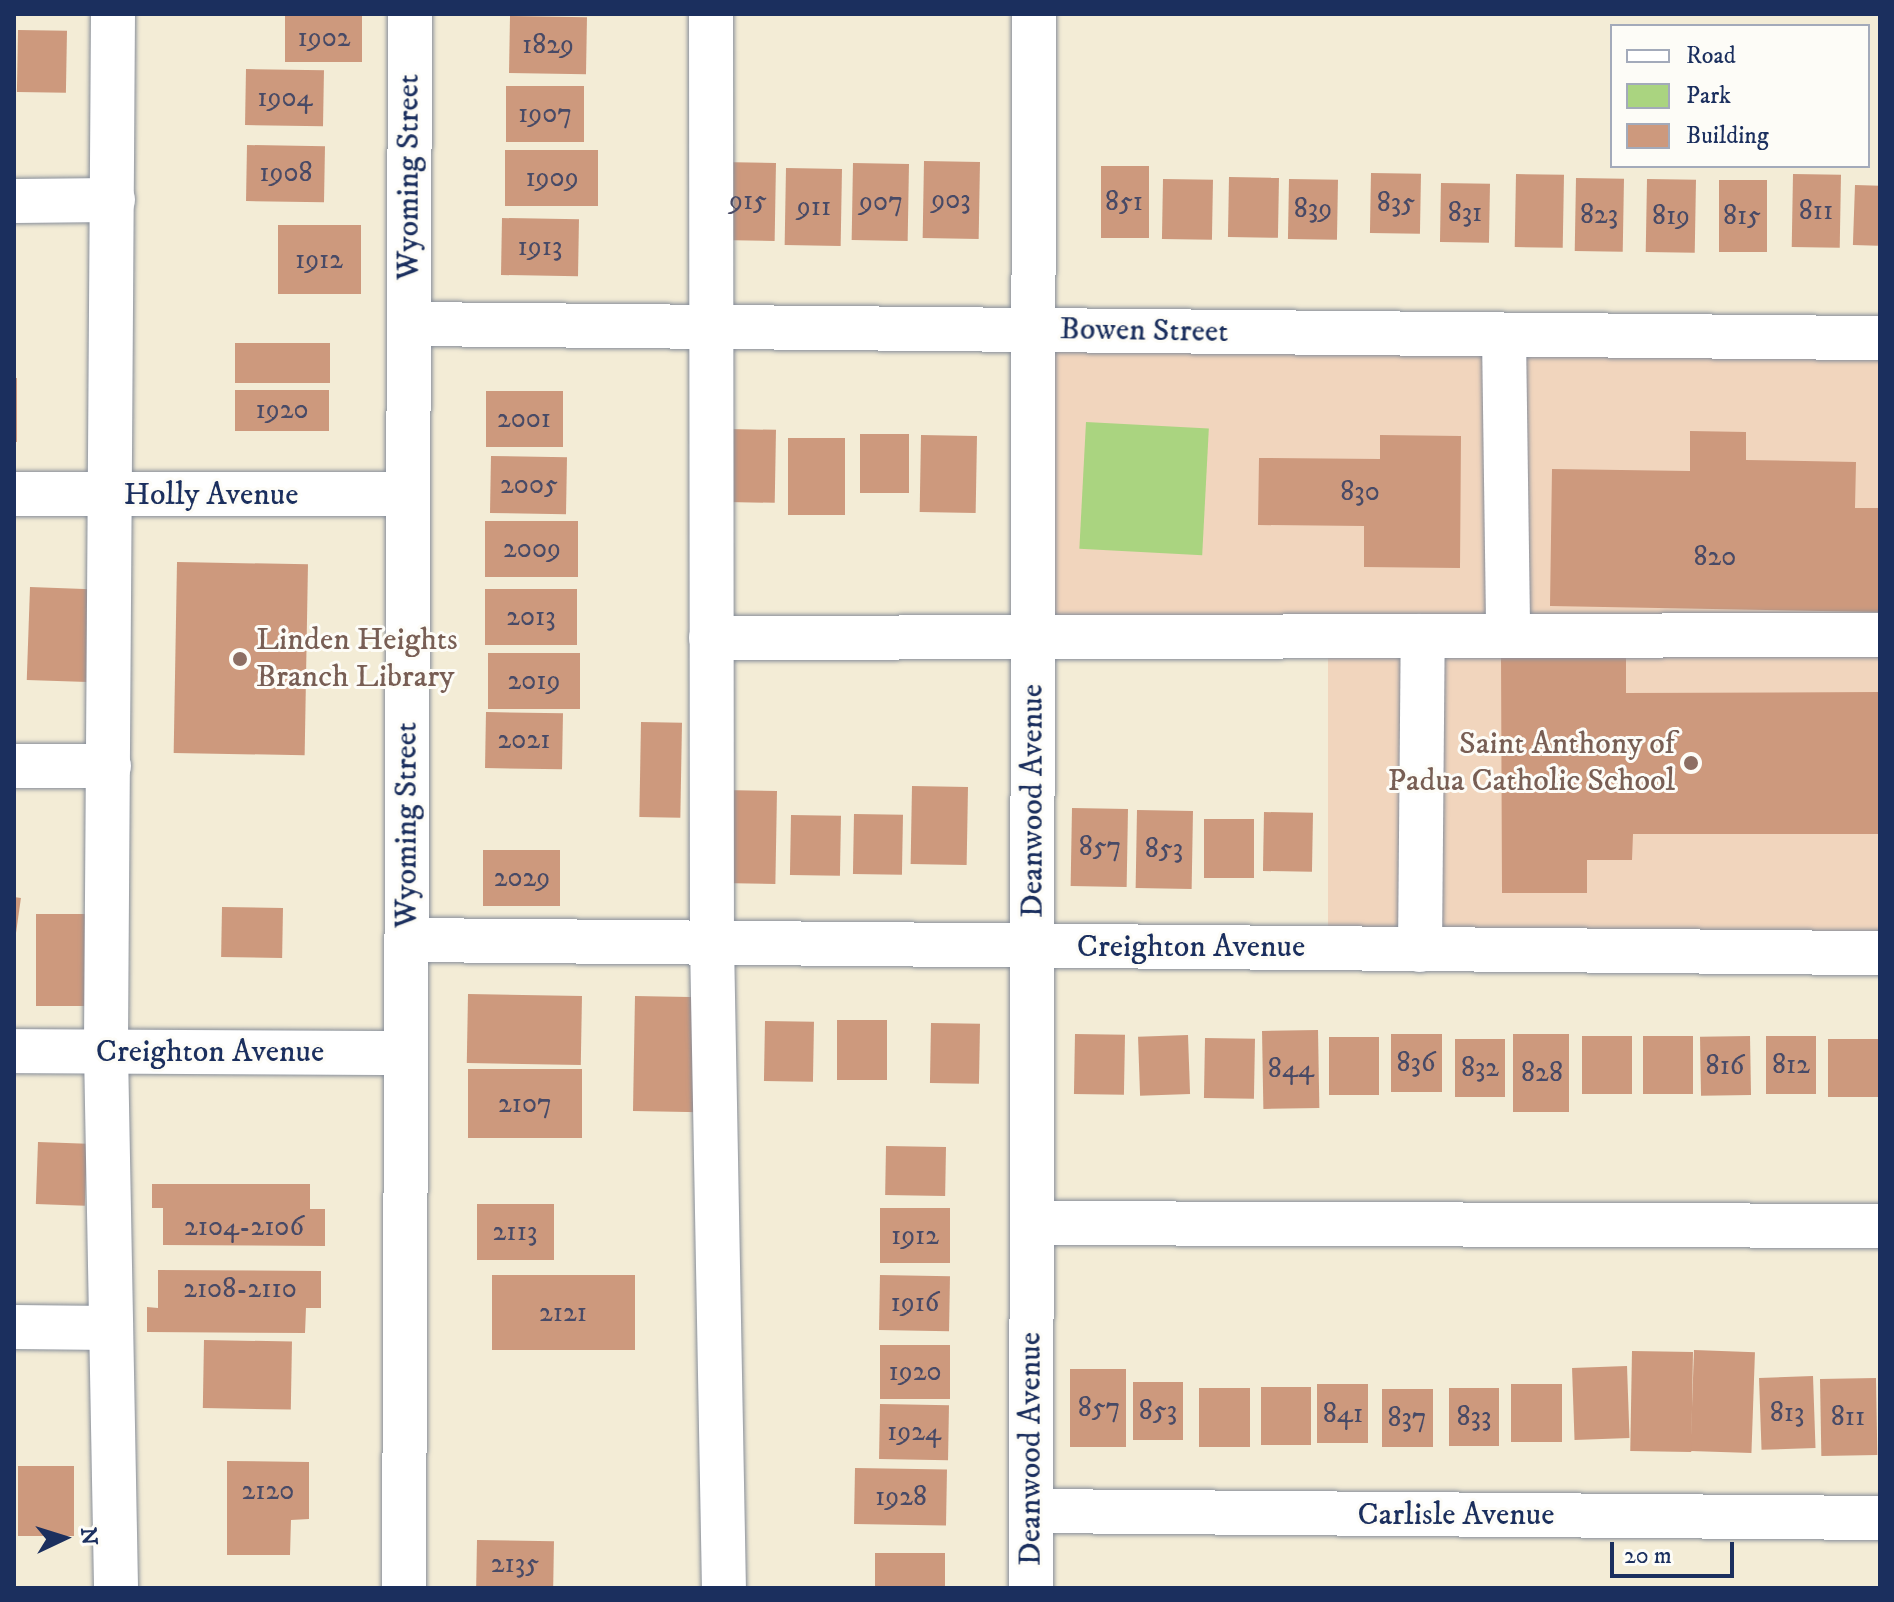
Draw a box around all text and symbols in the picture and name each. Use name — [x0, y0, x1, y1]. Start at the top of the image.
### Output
house number: 1902 — [298, 21, 350, 55]
legend — [1610, 24, 1870, 168]
house number: 1829 — [522, 28, 574, 62]
text: Road — [1686, 41, 1736, 71]
street label: Wyoming Street — [390, 74, 428, 280]
house number: 1904 — [257, 81, 313, 115]
text: Park — [1686, 81, 1731, 111]
house number: 1907 — [518, 97, 572, 131]
text: Building — [1686, 121, 1769, 151]
house number: 1908 — [259, 156, 313, 190]
house number: 1909 — [525, 161, 579, 195]
house number: 903 — [931, 183, 971, 217]
house number: 915 — [729, 184, 767, 218]
house number: 907 — [859, 185, 903, 219]
house number: 851 — [1105, 185, 1143, 219]
house number: 835 — [1377, 186, 1415, 220]
house number: 911 — [797, 190, 831, 224]
house number: 839 — [1294, 192, 1332, 226]
house number: 811 — [1799, 194, 1833, 228]
house number: 831 — [1448, 196, 1482, 230]
house number: 823 — [1580, 198, 1618, 232]
house number: 819 — [1652, 199, 1690, 233]
house number: 815 — [1723, 199, 1761, 233]
house number: 1913 — [518, 230, 562, 264]
house number: 1912 — [295, 243, 343, 277]
street label: Bowen Street — [1059, 310, 1229, 352]
house number: 1920 — [256, 393, 308, 427]
house number: 2001 — [497, 402, 551, 436]
house number: 2005 — [500, 468, 558, 502]
house number: 830 — [1340, 475, 1380, 509]
street label: Holly Avenue — [124, 476, 298, 514]
house number: 2009 — [503, 532, 561, 566]
house number: 820 — [1694, 540, 1736, 574]
house number: 2013 — [506, 600, 556, 634]
place label: Linden Heights Branch Library — [256, 622, 458, 697]
marker: Linden Heights Branch Library — [231, 650, 249, 668]
house number: 2019 — [508, 664, 560, 698]
street label: Deanwood Avenue — [1014, 684, 1052, 918]
street label: Wyoming Street — [388, 722, 426, 928]
house number: 2021 — [498, 723, 550, 757]
place label: Saint Anthony of Padua Catholic School — [1387, 726, 1675, 801]
marker: Saint Anthony of Padua Catholic School — [1682, 754, 1700, 772]
house number: 857 — [1079, 830, 1121, 864]
house number: 853 — [1145, 832, 1183, 866]
house number: 2029 — [494, 861, 550, 895]
street label: Creighton Avenue — [1077, 928, 1305, 966]
street label: Creighton Avenue — [96, 1033, 324, 1071]
house number: 836 — [1396, 1046, 1436, 1080]
house number: 812 — [1772, 1048, 1810, 1082]
house number: 816 — [1706, 1049, 1744, 1083]
house number: 832 — [1461, 1051, 1499, 1085]
house number: 844 — [1268, 1052, 1314, 1086]
house number: 828 — [1521, 1056, 1563, 1090]
house number: 2107 — [498, 1087, 552, 1121]
house number: 2104-2106 — [184, 1210, 304, 1244]
house number: 2113 — [493, 1215, 537, 1249]
house number: 1912 — [891, 1219, 939, 1253]
house number: 2108-2110 — [183, 1272, 297, 1306]
house number: 1916 — [891, 1286, 939, 1320]
house number: 2121 — [539, 1296, 587, 1330]
street label: Deanwood Avenue — [1012, 1332, 1050, 1566]
house number: 1920 — [889, 1355, 941, 1389]
house number: 857 — [1078, 1391, 1120, 1425]
house number: 853 — [1139, 1394, 1177, 1428]
house number: 813 — [1770, 1396, 1804, 1430]
house number: 841 — [1323, 1397, 1363, 1431]
house number: 833 — [1457, 1400, 1491, 1434]
house number: 811 — [1831, 1400, 1865, 1434]
house number: 837 — [1387, 1401, 1427, 1435]
house number: 1924 — [887, 1415, 941, 1449]
house number: 2120 — [242, 1474, 294, 1508]
house number: 1928 — [875, 1480, 927, 1514]
street label: Carlisle Avenue — [1357, 1496, 1555, 1534]
north arrow — [24, 1498, 104, 1578]
text: N — [74, 1526, 103, 1546]
scale bar — [1614, 1526, 1738, 1576]
text: 20 m — [1624, 1541, 1672, 1571]
house number: 2135 — [491, 1547, 539, 1581]

